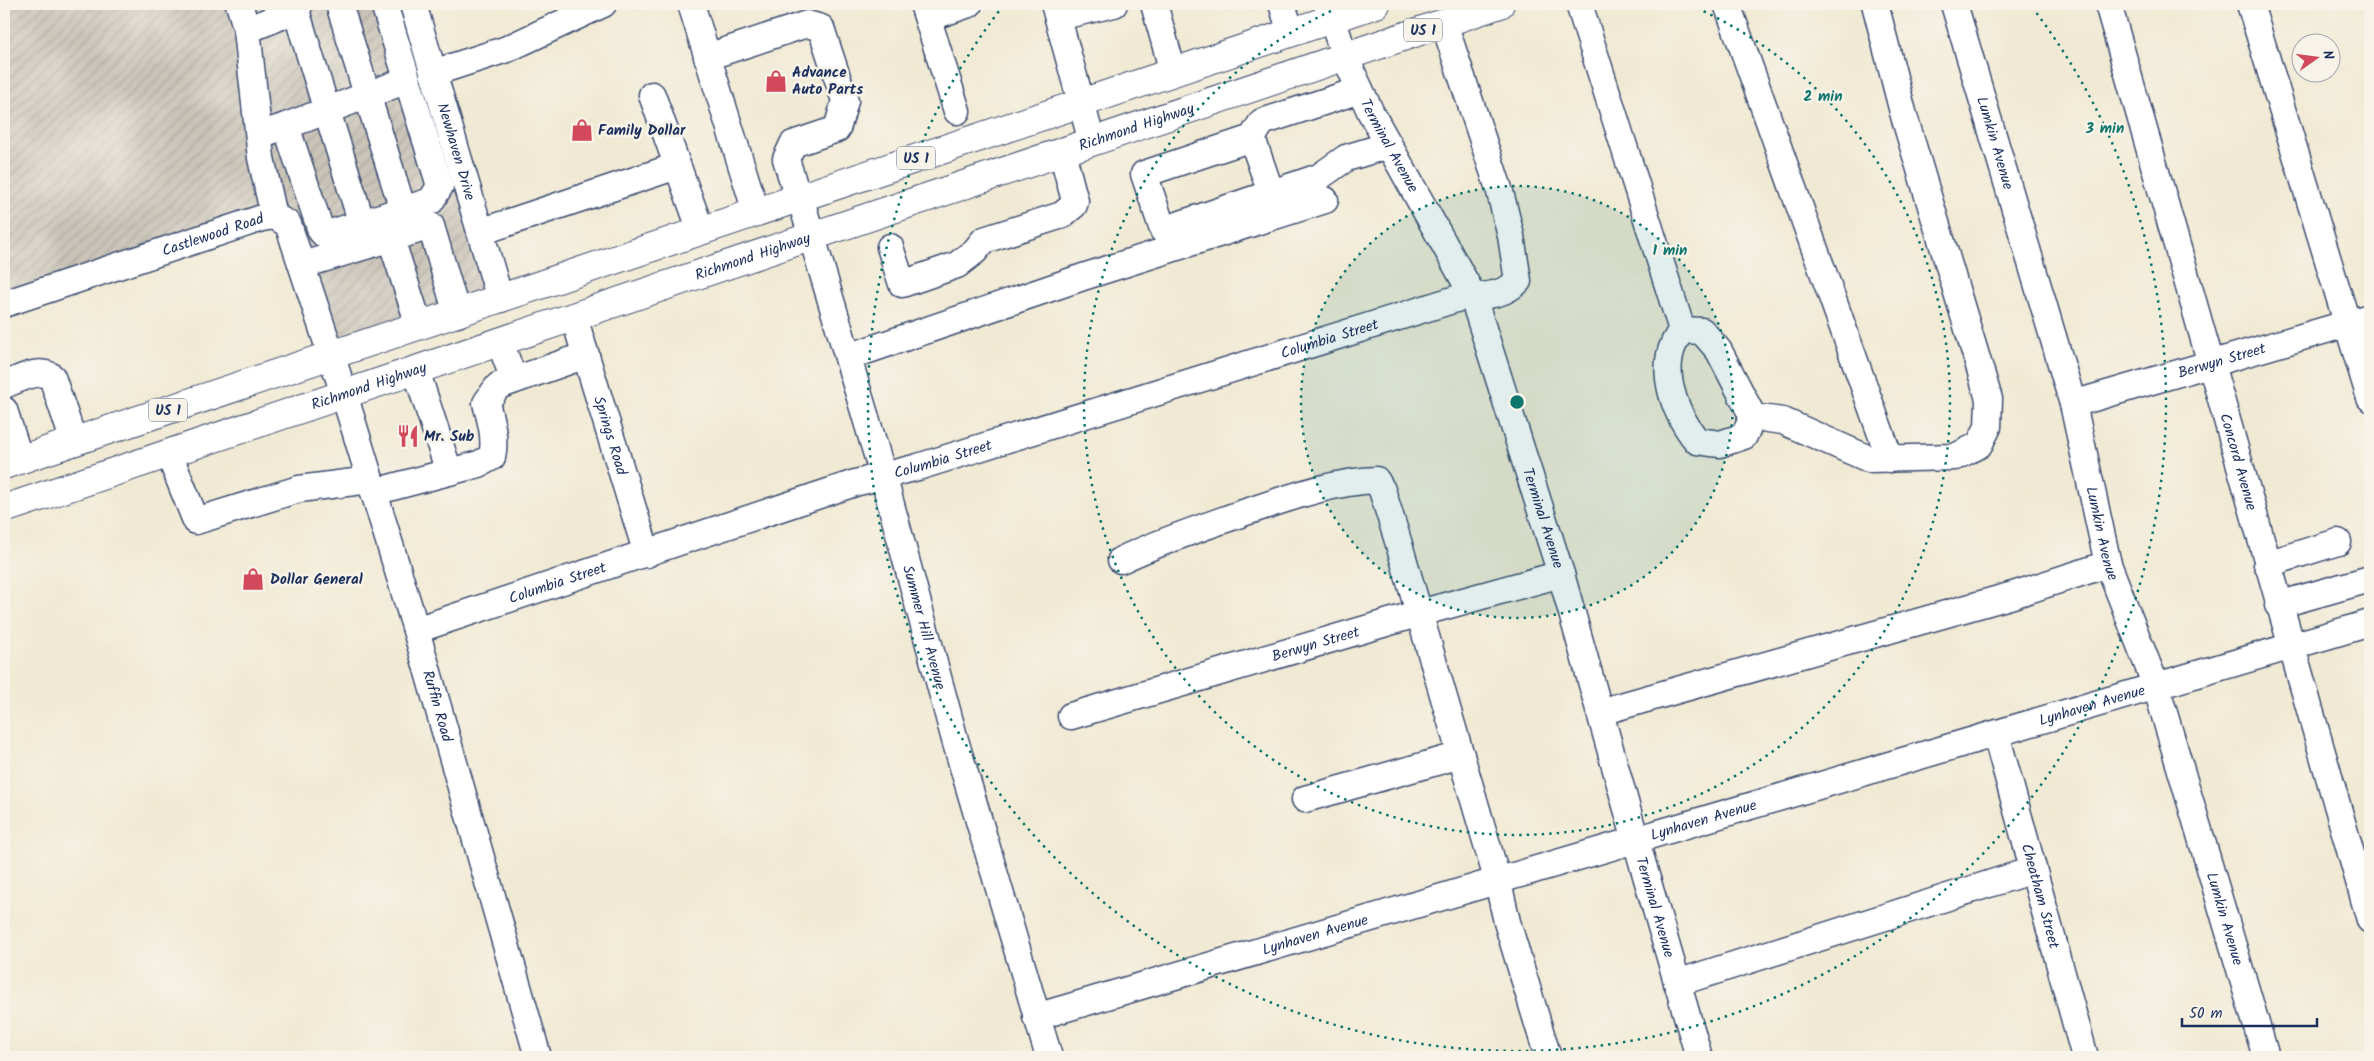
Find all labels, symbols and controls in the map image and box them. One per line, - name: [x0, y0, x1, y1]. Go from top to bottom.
- road number: US 1: [1404, 18, 1442, 42]
- north arrow: [2292, 32, 2342, 82]
- text: N: [2316, 48, 2339, 62]
- place label: Advance Auto Parts: [792, 61, 863, 102]
- shop icon: Advance Auto Parts: [763, 68, 789, 94]
- text: 2 min: [1803, 85, 1843, 109]
- street label: Lumkin Avenue: [1969, 94, 2020, 193]
- street label: Terminal Avenue: [1353, 95, 1424, 198]
- street label: Richmond Highway: [1076, 97, 1198, 158]
- street label: Newhaven Drive: [430, 100, 481, 204]
- shop icon: Family Dollar: [569, 117, 595, 143]
- text: 3 min: [2085, 117, 2124, 141]
- place label: Family Dollar: [598, 119, 686, 143]
- road number: US 1: [897, 146, 935, 170]
- street label: Castlewood Road: [159, 207, 268, 264]
- street label: Richmond Highway: [692, 226, 815, 288]
- text: 1 min: [1653, 239, 1687, 263]
- street label: Columbia Street: [1278, 313, 1382, 366]
- street label: Berwyn Street: [2175, 337, 2269, 386]
- street label: Richmond Highway: [308, 356, 431, 417]
- street label: Springs Road: [586, 393, 633, 479]
- centre of rings: [1508, 393, 1526, 411]
- road number: US 1: [149, 398, 187, 422]
- street label: Concord Avenue: [2212, 411, 2263, 514]
- restaurant icon: Mr. Sub: [395, 423, 421, 449]
- place label: Mr. Sub: [424, 425, 475, 449]
- street label: Columbia Street: [891, 434, 995, 486]
- street label: Terminal Avenue: [1515, 465, 1570, 572]
- street label: Lumkin Avenue: [2078, 484, 2125, 585]
- street label: Columbia Street: [506, 556, 610, 611]
- street label: Summer Hill Avenue: [895, 563, 952, 693]
- shop icon: Dollar General: [240, 566, 266, 592]
- place label: Dollar General: [270, 568, 363, 592]
- street label: Berwyn Street: [1269, 620, 1363, 669]
- street label: Ruffin Road: [415, 668, 459, 745]
- street label: Lynhaven Avenue: [2036, 679, 2148, 733]
- street label: Lynhaven Avenue: [1648, 794, 1760, 848]
- street label: Cheatham Street: [2014, 841, 2066, 952]
- street label: Terminal Avenue: [1628, 854, 1681, 961]
- street label: Lumkin Avenue: [2199, 870, 2249, 969]
- street label: Lynhaven Avenue: [1259, 908, 1372, 963]
- scale bar: [2182, 996, 2316, 1028]
- text: 50 m: [2189, 1002, 2223, 1026]

